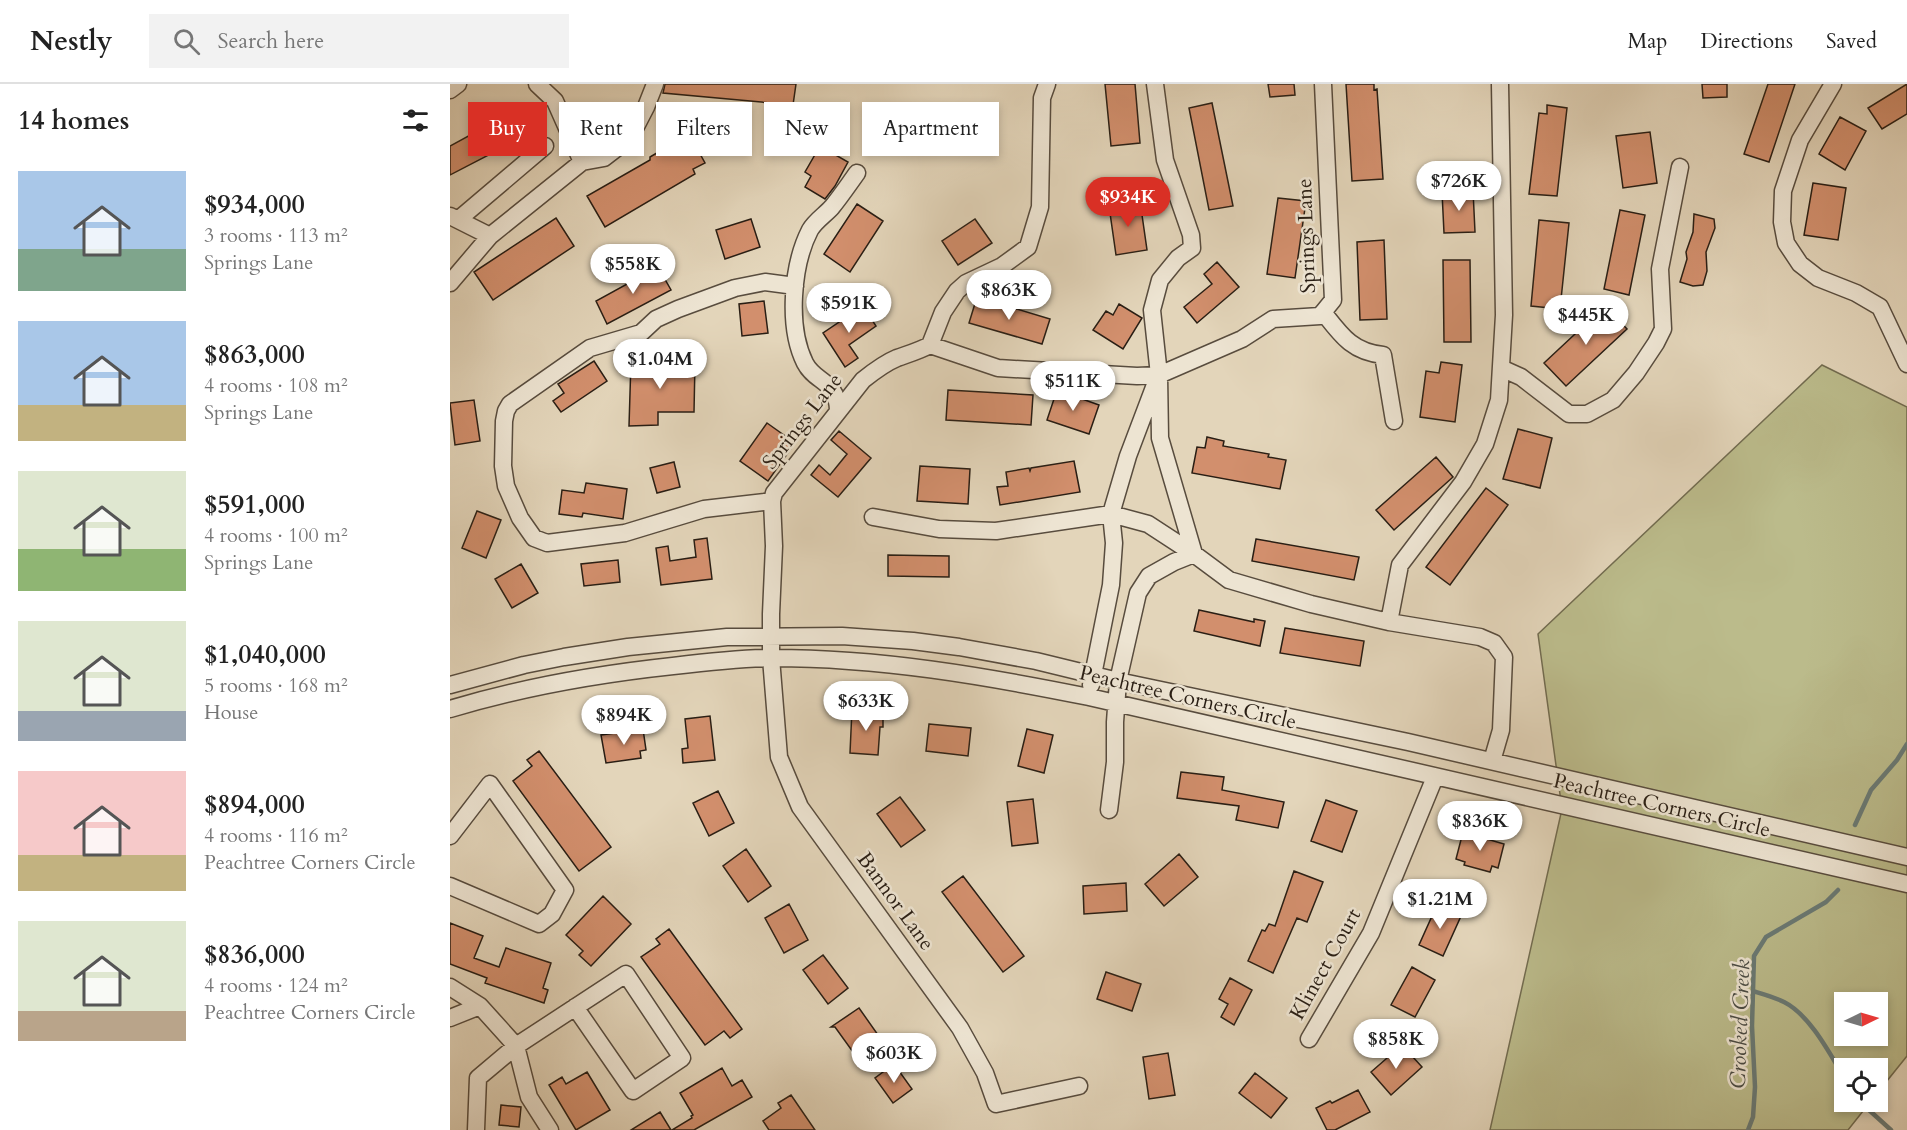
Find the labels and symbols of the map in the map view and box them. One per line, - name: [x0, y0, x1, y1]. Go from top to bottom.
- pin: $726K: [1417, 161, 1501, 212]
- pin: $934K: [1086, 177, 1170, 228]
- street label: Springs Lane: [1290, 178, 1323, 294]
- pin: $558K: [591, 244, 675, 295]
- pin: $863K: [967, 270, 1051, 321]
- pin: $591K: [807, 283, 891, 334]
- pin: $445K: [1544, 295, 1628, 346]
- pin: $1.04M: [611, 339, 709, 390]
- pin: $511K: [1031, 361, 1115, 412]
- street label: Springs Lane: [756, 367, 849, 476]
- street label: Peachtree Corners Circle: [1076, 658, 1299, 737]
- pin: $633K: [824, 681, 908, 732]
- pin: $894K: [582, 695, 666, 746]
- street label: Peachtree Corners Circle: [1550, 766, 1773, 845]
- pin: $836K: [1438, 801, 1522, 852]
- street label: Bannor Lane: [850, 846, 941, 956]
- pin: $1.21M: [1391, 879, 1489, 930]
- street label: Klinect Court: [1283, 903, 1368, 1025]
- water label: Crooked Creek: [1723, 959, 1757, 1089]
- north arrow: [1834, 992, 1888, 1046]
- pin: $858K: [1354, 1019, 1438, 1070]
- pin: $603K: [852, 1033, 936, 1084]

